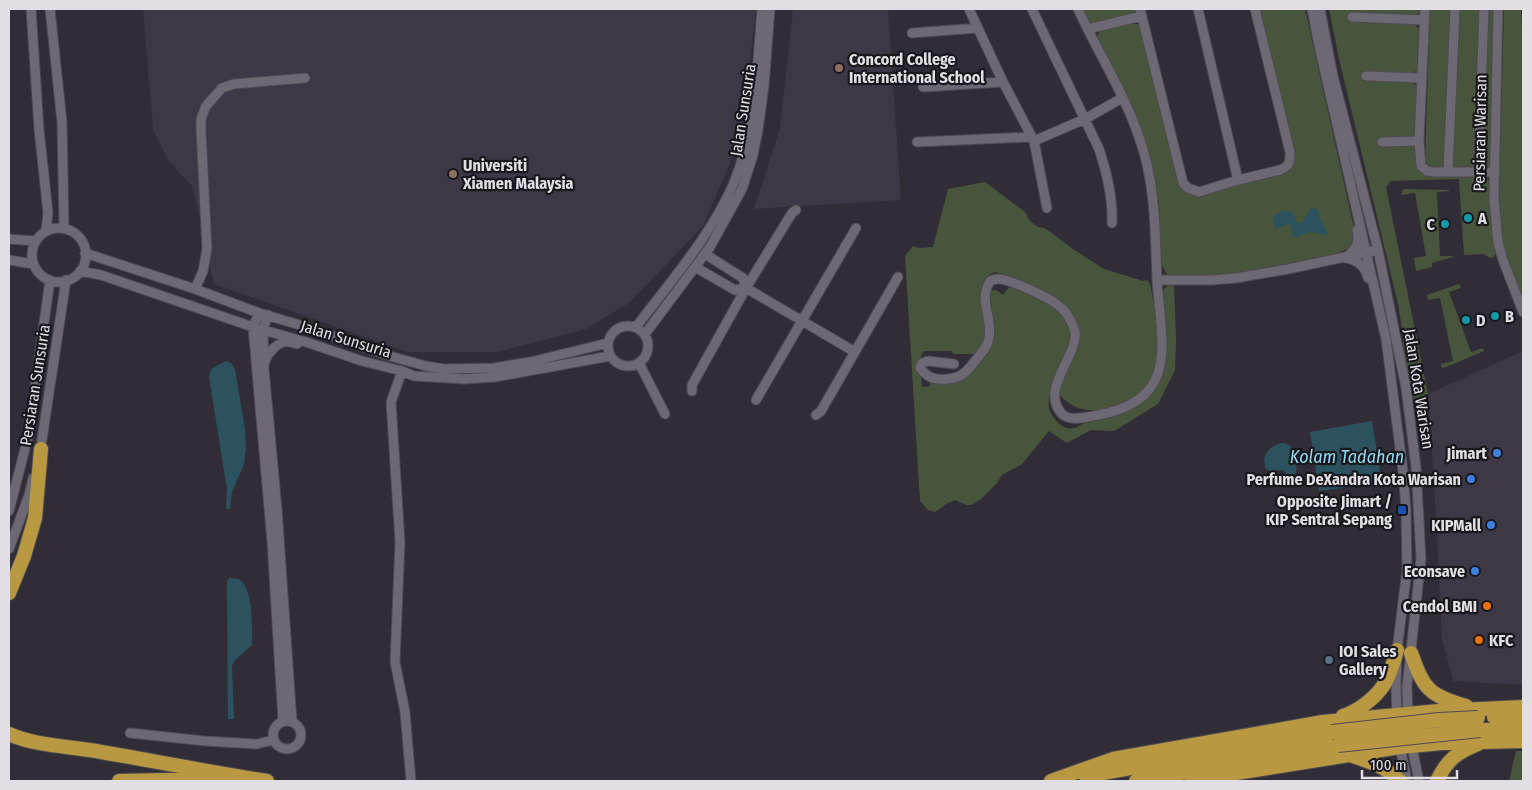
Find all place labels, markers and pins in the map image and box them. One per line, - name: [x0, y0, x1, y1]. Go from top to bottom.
- place label: Concord College International School: [849, 50, 985, 87]
- marker: Concord College International School: [833, 62, 845, 74]
- place label: Universiti Xiamen Malaysia: [462, 156, 574, 193]
- marker: Universiti Xiamen Malaysia: [447, 168, 459, 180]
- place label: A: [1477, 209, 1487, 228]
- marker: A: [1462, 212, 1474, 224]
- place label: C: [1427, 215, 1436, 234]
- marker: C: [1439, 218, 1451, 230]
- place label: B: [1505, 307, 1514, 326]
- marker: B: [1489, 310, 1501, 322]
- place label: D: [1476, 311, 1486, 330]
- marker: D: [1460, 314, 1472, 326]
- place label: Jimart: [1446, 444, 1487, 463]
- marker: Jimart: [1491, 447, 1503, 459]
- place label: Perfume DeXandra Kota Warisan: [1247, 470, 1461, 489]
- marker: Perfume DeXandra Kota Warisan: [1465, 473, 1477, 485]
- place label: Opposite Jimart / KIP Sentral Sepang: [1266, 492, 1392, 529]
- marker: Opposite Jimart / KIP Sentral Sepang: [1396, 504, 1408, 516]
- place label: KIPMall: [1431, 516, 1482, 535]
- marker: KIPMall: [1485, 519, 1497, 531]
- place label: Econsave: [1404, 562, 1465, 581]
- marker: Econsave: [1469, 565, 1481, 577]
- place label: Cendol BMI: [1403, 597, 1477, 616]
- marker: Cendol BMI: [1481, 600, 1493, 612]
- place label: KFC: [1489, 631, 1514, 650]
- marker: KFC: [1473, 634, 1485, 646]
- place label: IOI Sales Gallery: [1339, 642, 1397, 679]
- marker: IOI Sales Gallery: [1323, 654, 1335, 666]

